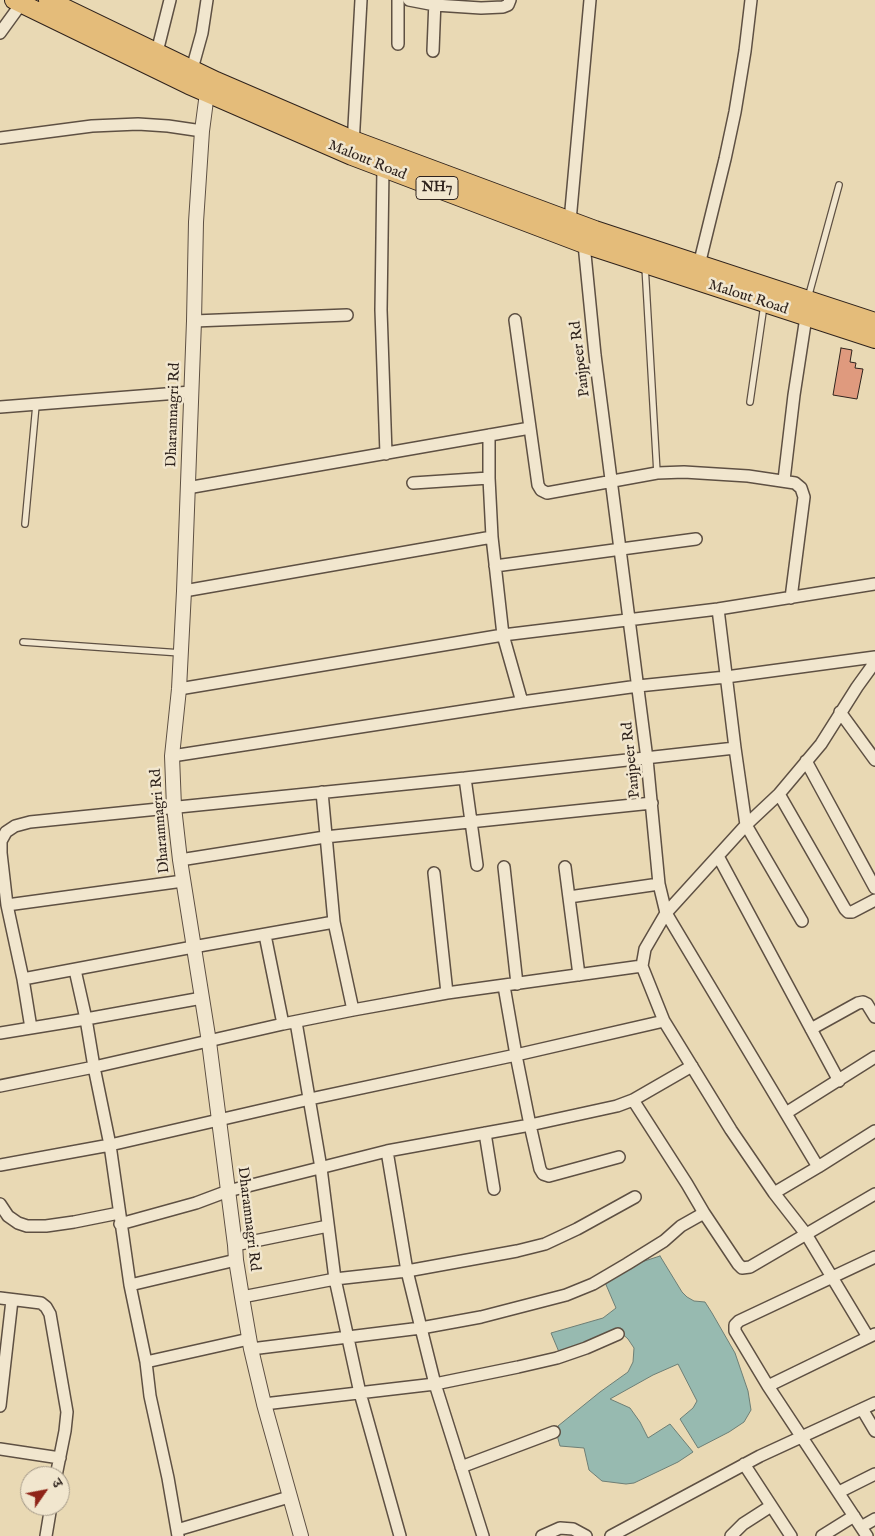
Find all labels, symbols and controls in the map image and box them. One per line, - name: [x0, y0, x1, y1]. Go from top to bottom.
- street label: Malout Road: [325, 137, 409, 185]
- road number: NH7: [416, 177, 458, 200]
- street label: Malout Road: [706, 277, 790, 319]
- street label: Panjpeer Rd: [567, 320, 595, 398]
- street label: Dharamnagri Rd: [163, 362, 185, 468]
- street label: Panjpeer Rd: [619, 721, 645, 799]
- street label: Dharamnagri Rd: [147, 768, 175, 874]
- street label: Dharamnagri Rd: [233, 1166, 263, 1272]
- north arrow: [20, 1466, 70, 1516]
- text: उ: [47, 1475, 66, 1491]

